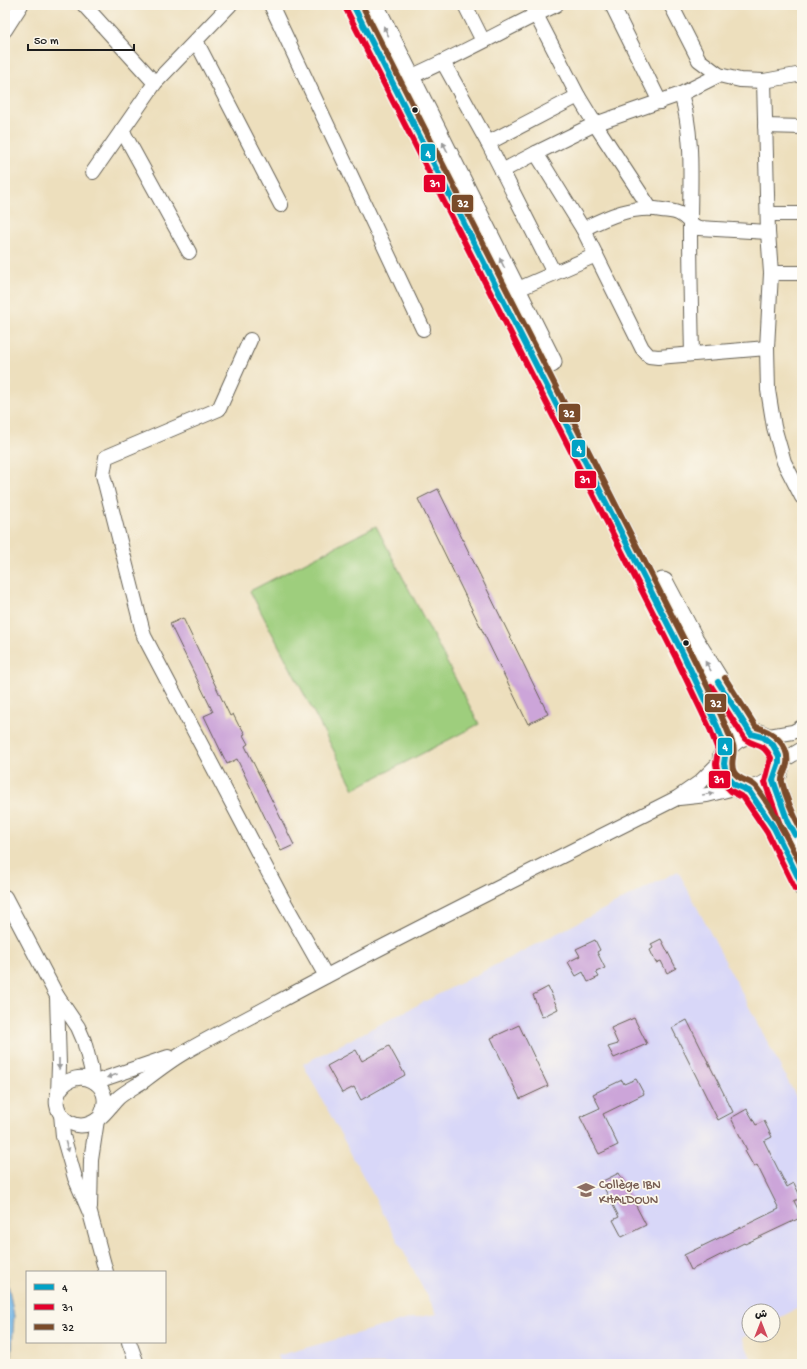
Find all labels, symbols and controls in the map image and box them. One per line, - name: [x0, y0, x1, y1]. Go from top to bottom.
- one-way arrow: [383, 25, 389, 36]
- scale bar: [28, 26, 134, 52]
- text: 50 m: [34, 35, 59, 49]
- unlabelled marker: [410, 105, 420, 115]
- one-way arrow: [441, 141, 448, 153]
- line badge: 4: [420, 143, 436, 162]
- text: 4: [424, 149, 431, 161]
- line badge: 31: [423, 174, 446, 193]
- text: 31: [429, 179, 440, 191]
- line badge: 32: [451, 194, 474, 213]
- text: 32: [456, 199, 469, 211]
- one-way arrow: [499, 258, 505, 269]
- line badge: 32: [558, 403, 581, 423]
- text: 32: [562, 409, 575, 421]
- line badge: 4: [571, 439, 586, 458]
- text: 4: [575, 444, 582, 456]
- line badge: 31: [574, 470, 597, 489]
- text: 31: [579, 475, 590, 487]
- unlabelled marker: [681, 638, 691, 648]
- one-way arrow: [705, 660, 712, 671]
- line badge: 32: [704, 693, 727, 713]
- text: 32: [709, 699, 722, 711]
- line badge: 4: [717, 737, 733, 756]
- text: 4: [721, 742, 728, 754]
- line badge: 31: [708, 770, 731, 789]
- text: 31: [713, 775, 724, 787]
- one-way arrow: [702, 791, 714, 797]
- one-way arrow: [56, 1058, 62, 1071]
- one-way arrow: [106, 1073, 118, 1079]
- one-way arrow: [64, 1140, 70, 1153]
- place label: Collège IBN KHALDOUN: [599, 1178, 661, 1208]
- school or university icon: Collège IBN KHALDOUN: [576, 1180, 596, 1200]
- legend: [26, 1271, 166, 1343]
- text: 4: [62, 1282, 68, 1296]
- text: 31: [61, 1302, 73, 1316]
- north arrow: [741, 1303, 781, 1343]
- text: ش: [755, 1309, 767, 1321]
- text: 32: [61, 1322, 74, 1336]

